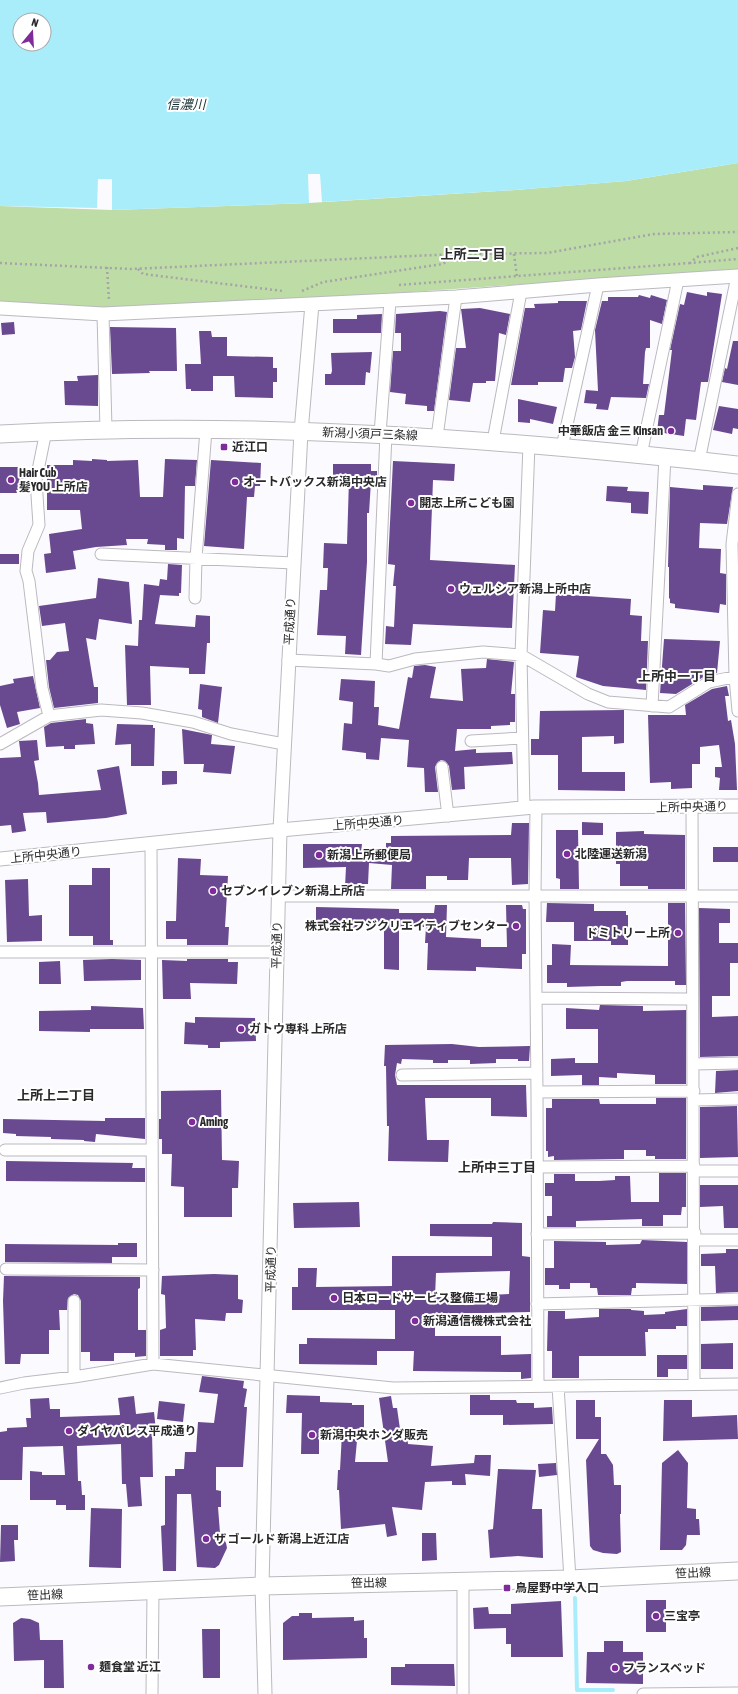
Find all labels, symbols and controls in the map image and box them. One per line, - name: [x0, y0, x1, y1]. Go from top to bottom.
- north arrow: [12, 12, 52, 52]
- text: N: [30, 16, 40, 29]
- water label: 信濃川: [166, 97, 207, 112]
- district label: 上所二丁目: [440, 247, 506, 262]
- place label: 中華飯店 金三 Kinsan: [558, 424, 663, 438]
- street label: 新潟小須戸三条線: [322, 425, 418, 443]
- marker: 中華飯店 金三 Kinsan: [666, 426, 676, 436]
- place label: 近江口: [232, 440, 268, 454]
- marker: 近江口: [219, 442, 229, 452]
- place label: Hair Cub 髪YOU 上所店: [19, 466, 88, 494]
- marker: Hair Cub 髪YOU 上所店: [6, 475, 16, 485]
- place label: オートバックス新潟中央店: [243, 475, 387, 489]
- marker: オートバックス新潟中央店: [230, 477, 240, 487]
- place label: 開志上所こども園: [419, 496, 515, 510]
- marker: 開志上所こども園: [406, 498, 416, 508]
- place label: ウェルシア新潟上所中店: [459, 582, 591, 596]
- marker: ウェルシア新潟上所中店: [446, 584, 456, 594]
- street label: 平成通り: [282, 597, 298, 645]
- district label: 上所中一丁目: [638, 669, 716, 684]
- street label: 上所中央通り: [656, 799, 728, 815]
- street label: 上所中央通り: [332, 813, 404, 833]
- street label: 上所中央通り: [9, 844, 83, 866]
- place label: 北陸運送新潟: [575, 847, 647, 861]
- place label: 新潟上所郵便局: [327, 848, 411, 862]
- marker: 北陸運送新潟: [562, 849, 572, 859]
- marker: 新潟上所郵便局: [314, 850, 324, 860]
- place label: セブンイレブン新潟上所店: [221, 884, 365, 898]
- marker: セブンイレブン新潟上所店: [208, 886, 218, 896]
- place label: 株式会社フジクリエイティブセンター: [305, 919, 508, 933]
- street label: 平成通り: [270, 921, 284, 969]
- marker: 株式会社フジクリエイティブセンター: [511, 921, 521, 931]
- place label: ドミトリー上所: [586, 926, 670, 940]
- marker: ドミトリー上所: [673, 928, 683, 938]
- place label: ガトウ専科 上所店: [249, 1022, 347, 1036]
- marker: ガトウ専科 上所店: [236, 1024, 246, 1034]
- district label: 上所上二丁目: [17, 1088, 95, 1103]
- place label: Aming: [199, 1115, 229, 1129]
- marker: Aming: [187, 1117, 197, 1127]
- district label: 上所中三丁目: [458, 1160, 536, 1175]
- street label: 平成通り: [264, 1245, 278, 1293]
- place label: 日本ロードサービス整備工場: [342, 1291, 498, 1305]
- marker: 日本ロードサービス整備工場: [329, 1293, 339, 1303]
- place label: 新潟通信機株式会社: [423, 1314, 531, 1328]
- marker: 新潟通信機株式会社: [410, 1316, 420, 1326]
- place label: ダイヤパレス平成通り: [77, 1424, 196, 1438]
- marker: ダイヤパレス平成通り: [64, 1426, 74, 1436]
- place label: 新潟中央ホンダ販売: [320, 1428, 428, 1442]
- marker: 新潟中央ホンダ販売: [307, 1430, 317, 1440]
- place label: ザ ゴールド 新潟上近江店: [214, 1532, 349, 1546]
- marker: ザ ゴールド 新潟上近江店: [201, 1534, 211, 1544]
- street label: 笹出線: [675, 1565, 711, 1581]
- street label: 笹出線: [351, 1576, 387, 1590]
- place label: 鳥屋野中学入口: [515, 1581, 599, 1595]
- marker: 鳥屋野中学入口: [502, 1583, 512, 1593]
- street label: 笹出線: [27, 1587, 63, 1603]
- place label: 三宝亭: [664, 1609, 700, 1623]
- marker: 三宝亭: [651, 1611, 661, 1621]
- place label: 麺食堂 近江: [99, 1660, 161, 1674]
- place label: フランスベッド: [623, 1661, 706, 1675]
- marker: 麺食堂 近江: [86, 1662, 96, 1672]
- marker: フランスベッド: [610, 1663, 620, 1673]

